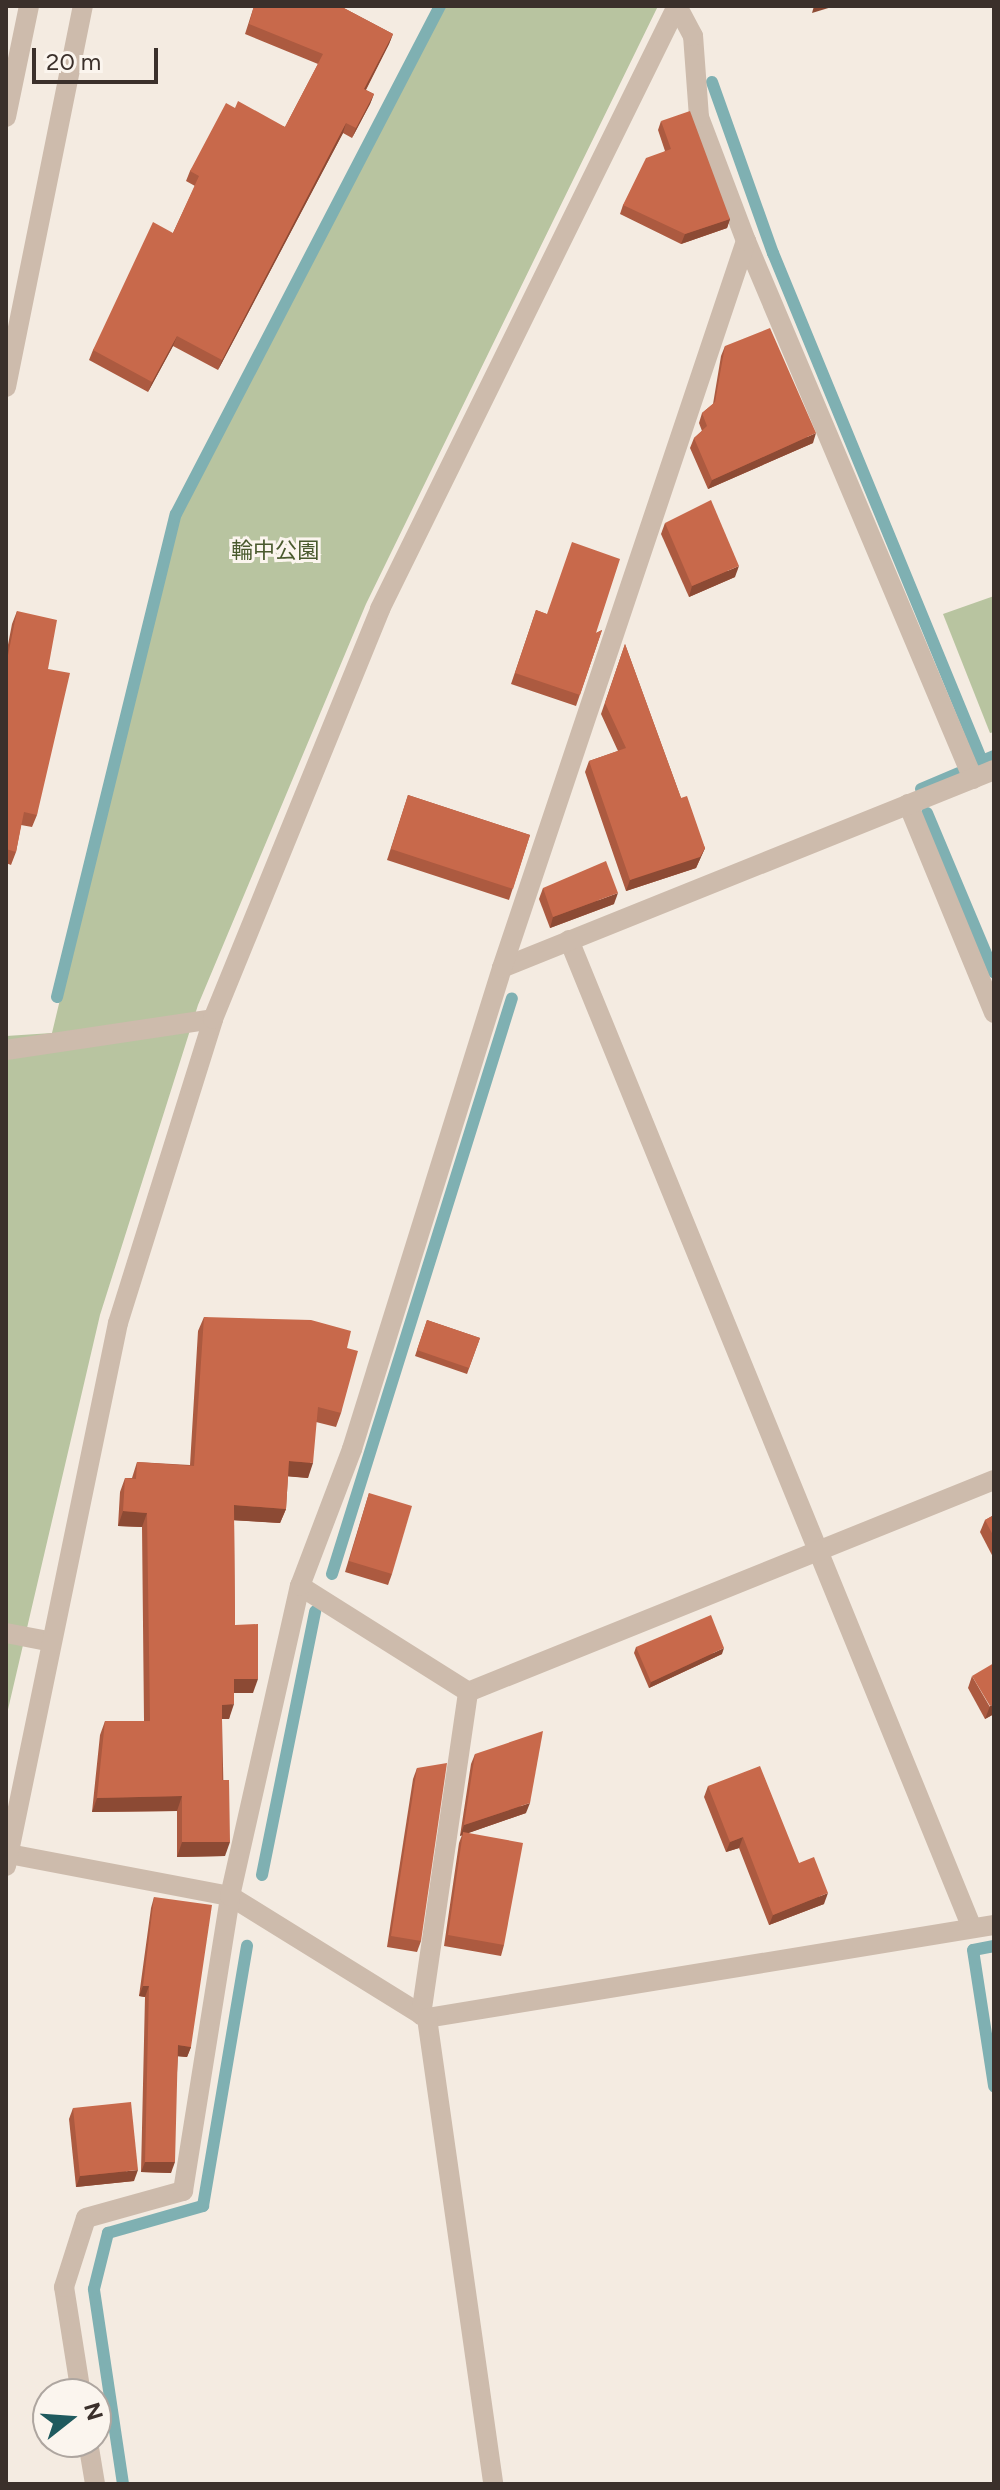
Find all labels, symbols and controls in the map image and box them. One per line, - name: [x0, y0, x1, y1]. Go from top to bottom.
- scale bar: [36, 32, 162, 82]
- text: 20 m: [46, 47, 101, 76]
- park label: 輪中公園: [231, 538, 319, 564]
- north arrow: [32, 2378, 112, 2458]
- text: N: [78, 2399, 109, 2423]

